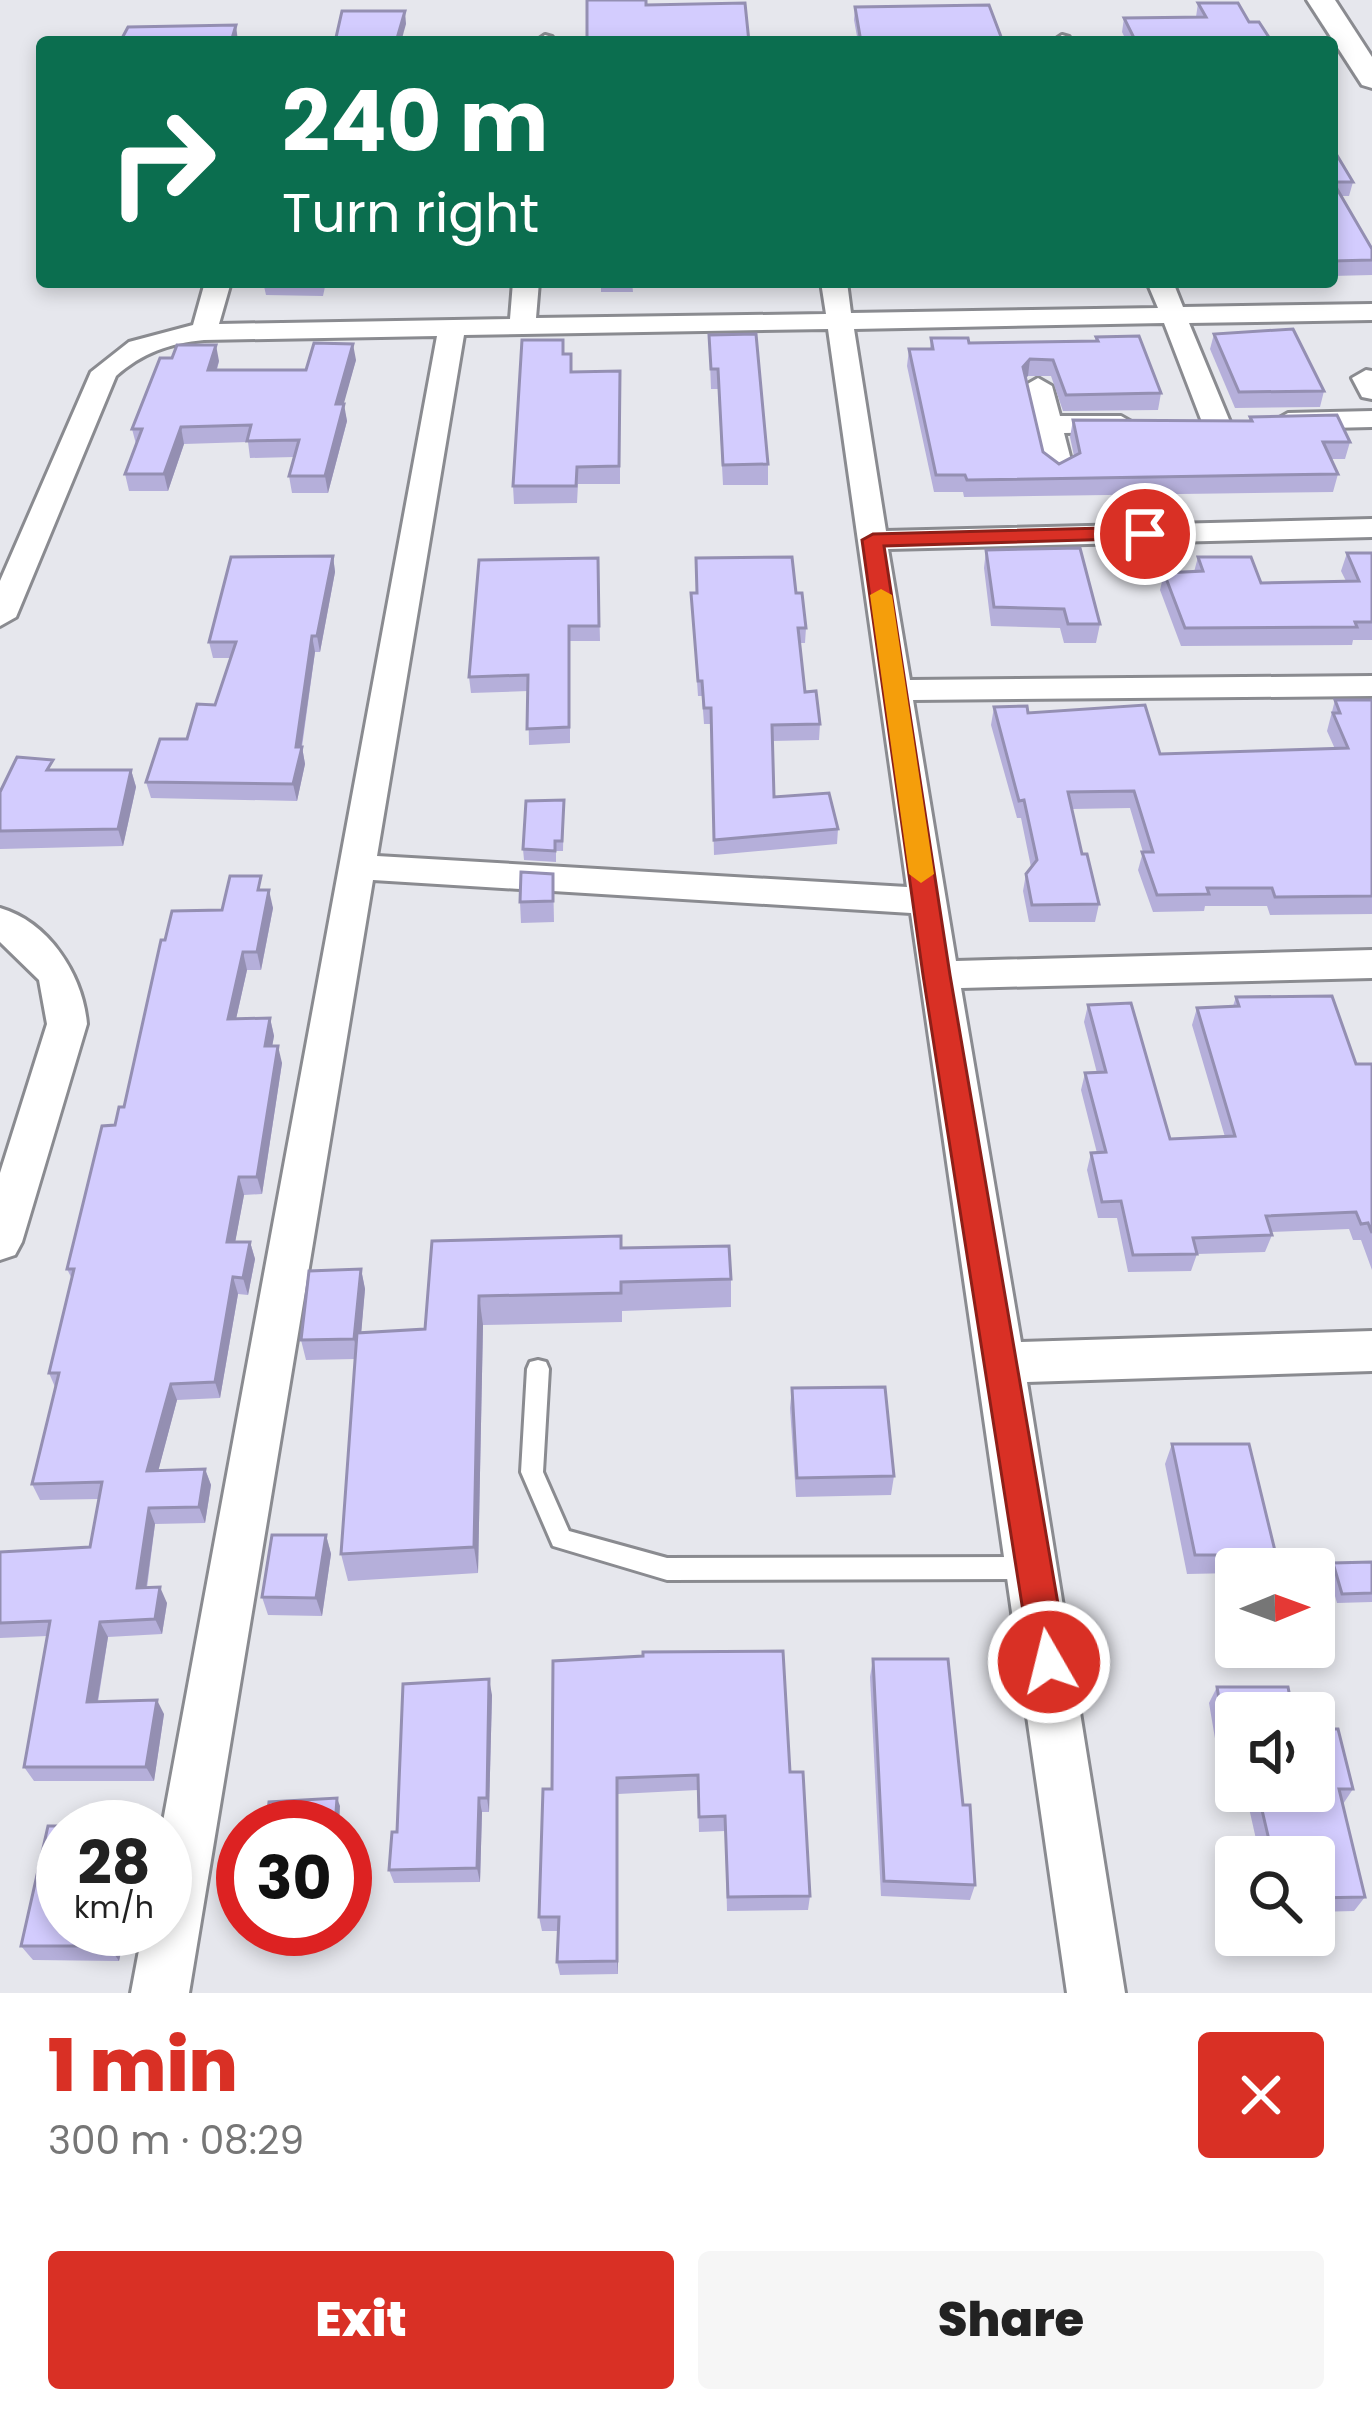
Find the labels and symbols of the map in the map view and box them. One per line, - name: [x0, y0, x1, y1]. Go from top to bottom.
- pin: [1094, 483, 1196, 585]
- north arrow: [1215, 1548, 1335, 1668]
- position arrow: [986, 1599, 1112, 1725]
- speed limit sign: 30: [216, 1800, 372, 1956]

